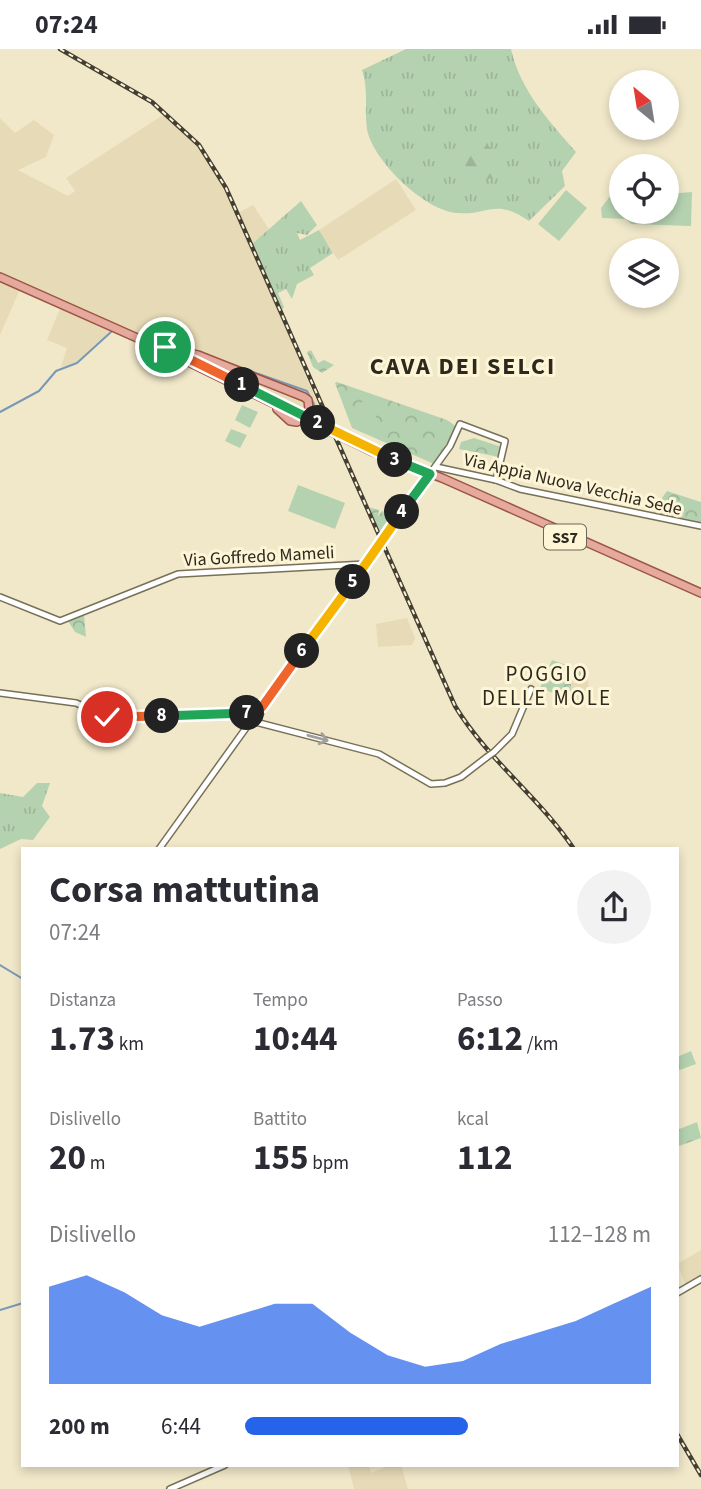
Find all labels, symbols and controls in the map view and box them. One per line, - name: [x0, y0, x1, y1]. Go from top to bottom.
- text: 07:24: [35, 6, 98, 43]
- north arrow: [609, 70, 679, 140]
- map controls: [609, 70, 679, 308]
- button: locate: [609, 154, 679, 224]
- button: layers: [609, 238, 679, 308]
- pin: [135, 317, 195, 377]
- icon: arrive: [146, 328, 184, 366]
- district label: CAVA DEI SELCI: [370, 349, 556, 384]
- pin: 1: [224, 367, 260, 403]
- text: 1: [236, 371, 247, 398]
- pin: 2: [300, 405, 336, 441]
- text: 2: [312, 409, 323, 436]
- pin: 3: [378, 443, 412, 477]
- text: 3: [389, 446, 400, 473]
- street label: Via Appia Nuova Vecchia Sede: [461, 447, 685, 522]
- pin: 4: [384, 495, 420, 529]
- text: 4: [396, 498, 407, 525]
- road number: SS7: [544, 524, 586, 549]
- street label: Via Goffredo Mameli: [183, 540, 335, 573]
- pin: 5: [336, 565, 370, 599]
- text: 5: [347, 568, 358, 595]
- pin: 6: [284, 633, 320, 669]
- text: 6: [296, 637, 307, 664]
- district label: POGGIO DELLE MOLE: [482, 659, 612, 713]
- pin: [77, 687, 137, 747]
- pin: 7: [230, 695, 264, 731]
- icon: check: [88, 698, 126, 736]
- pin: 8: [144, 699, 180, 733]
- text: 7: [241, 699, 252, 726]
- text: 8: [156, 702, 167, 729]
- one-way arrow: [307, 732, 329, 745]
- text: Corsa mattutina: [49, 863, 320, 917]
- button: share: [577, 870, 651, 944]
- text: 07:24: [49, 916, 100, 949]
- text: Distanza: [49, 987, 116, 1014]
- text: Tempo: [253, 987, 308, 1014]
- text: Passo: [457, 987, 503, 1014]
- text: 1.73: [49, 1014, 115, 1064]
- text: 10:44: [253, 1014, 337, 1064]
- text: 6:12: [457, 1014, 523, 1064]
- text: km: [115, 1031, 144, 1058]
- text: /km: [523, 1031, 559, 1058]
- text: Dislivello: [49, 1106, 121, 1133]
- text: Battito: [253, 1106, 307, 1133]
- text: kcal: [457, 1106, 489, 1133]
- text: 20: [49, 1133, 86, 1183]
- text: 155: [253, 1133, 308, 1183]
- text: 112: [457, 1133, 512, 1183]
- text: m: [86, 1150, 106, 1177]
- text: bpm: [308, 1150, 349, 1177]
- text: Dislivello: [49, 1218, 136, 1251]
- text: 112–128 m: [548, 1218, 651, 1251]
- text: 200 m: [49, 1410, 110, 1443]
- text: 6:44: [161, 1410, 201, 1443]

